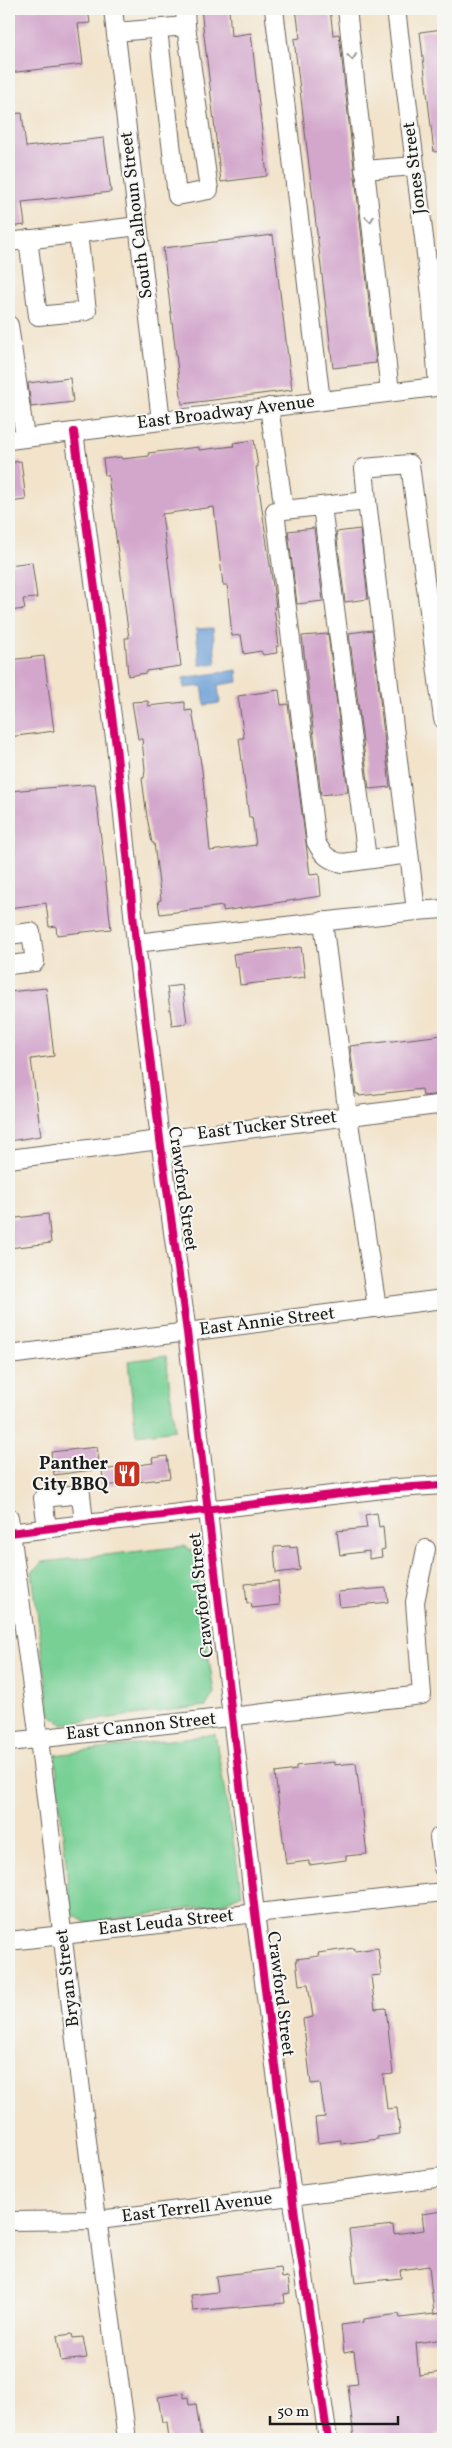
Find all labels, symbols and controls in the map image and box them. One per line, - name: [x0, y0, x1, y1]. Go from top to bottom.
- one-way arrow: [346, 54, 357, 62]
- street label: Jones Street: [397, 120, 433, 216]
- street label: South Calhoun Street: [114, 130, 160, 300]
- one-way arrow: [364, 215, 375, 223]
- street label: East Broadway Avenue: [136, 390, 316, 436]
- street label: East Tucker Street: [196, 1105, 338, 1147]
- street label: Crawford Street: [161, 1125, 203, 1253]
- street label: East Annie Street: [198, 1301, 336, 1343]
- place label: Panther City BBQ: [32, 1452, 109, 1498]
- restaurant icon: Panther City BBQ: [112, 1459, 142, 1489]
- street label: Crawford Street: [183, 1531, 221, 1659]
- street label: East Cannon Street: [65, 1707, 217, 1747]
- street label: East Leuda Street: [97, 1903, 235, 1943]
- street label: Bryan Street: [50, 1927, 86, 2029]
- street label: Crawford Street: [260, 1930, 300, 2058]
- street label: East Terrell Avenue: [120, 2186, 274, 2230]
- scale bar: [270, 2393, 397, 2425]
- text: 50 m: [277, 2402, 309, 2423]

